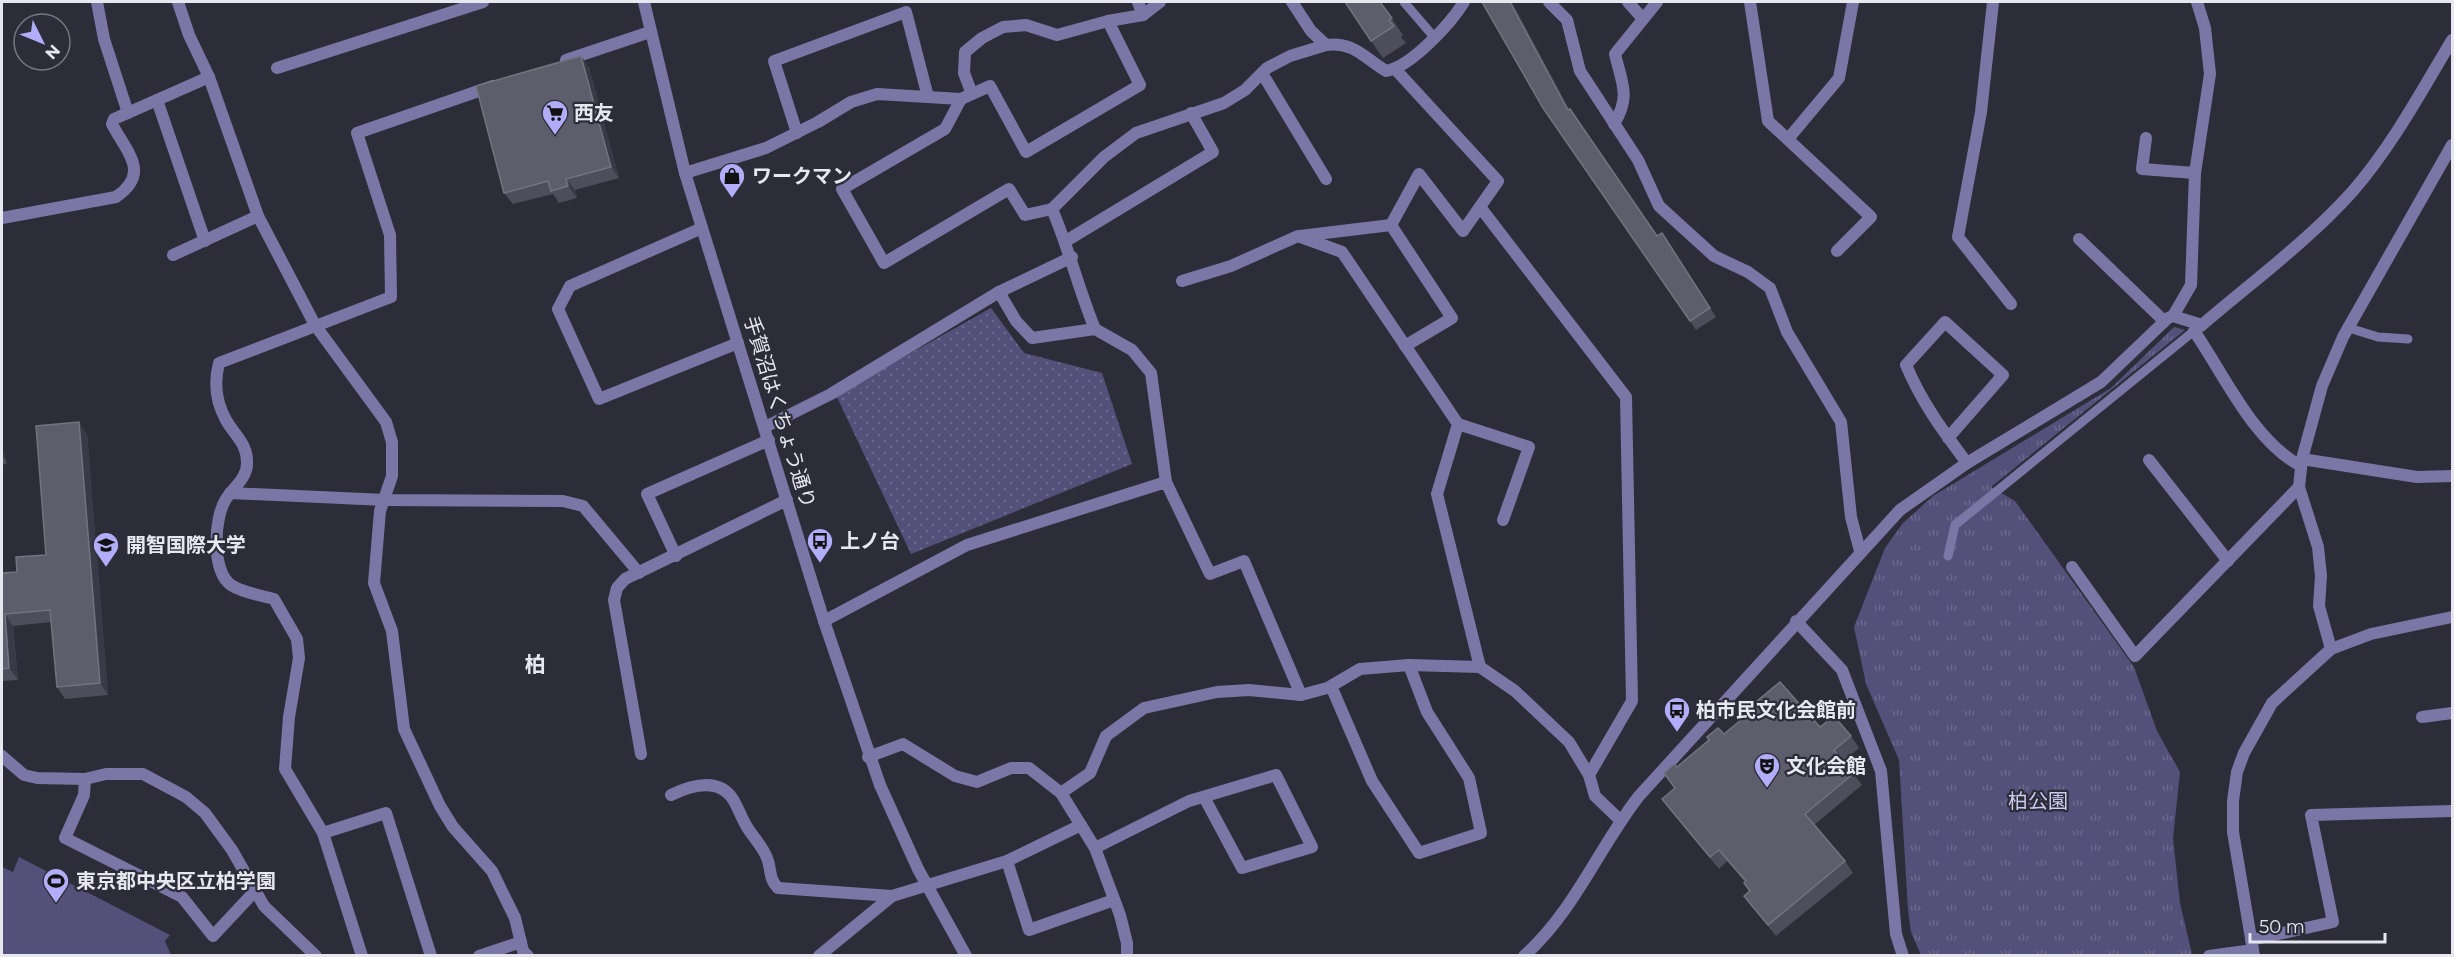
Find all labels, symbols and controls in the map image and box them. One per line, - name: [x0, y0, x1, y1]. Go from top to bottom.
- north arrow: [12, 12, 72, 72]
- text: N: [41, 41, 64, 63]
- supermarket icon: 西友: [540, 98, 570, 136]
- place label: 西友: [574, 101, 614, 125]
- shop icon: ワークマン: [717, 161, 747, 199]
- place label: ワークマン: [752, 164, 852, 188]
- street label: 手賀沼はくちょう通り: [739, 313, 821, 511]
- bus stop icon: 上ノ台: [805, 526, 835, 564]
- place label: 上ノ台: [840, 529, 900, 553]
- school or university icon: 開智国際大学: [91, 530, 121, 568]
- place label: 開智国際大学: [126, 533, 246, 557]
- district label: 柏: [525, 652, 546, 677]
- bus stop icon: 柏市民文化会館前: [1662, 695, 1692, 733]
- place label: 柏市民文化会館前: [1696, 698, 1856, 722]
- theatre icon: 文化会館: [1752, 751, 1782, 789]
- place label: 文化会館: [1786, 754, 1866, 778]
- park label: 柏公園: [2008, 789, 2068, 813]
- sports icon: 東京都中央区立柏学園: [41, 866, 71, 904]
- place label: 東京都中央区立柏学園: [76, 869, 276, 893]
- scale bar: [2250, 906, 2385, 944]
- text: 50 m: [2259, 916, 2305, 938]

